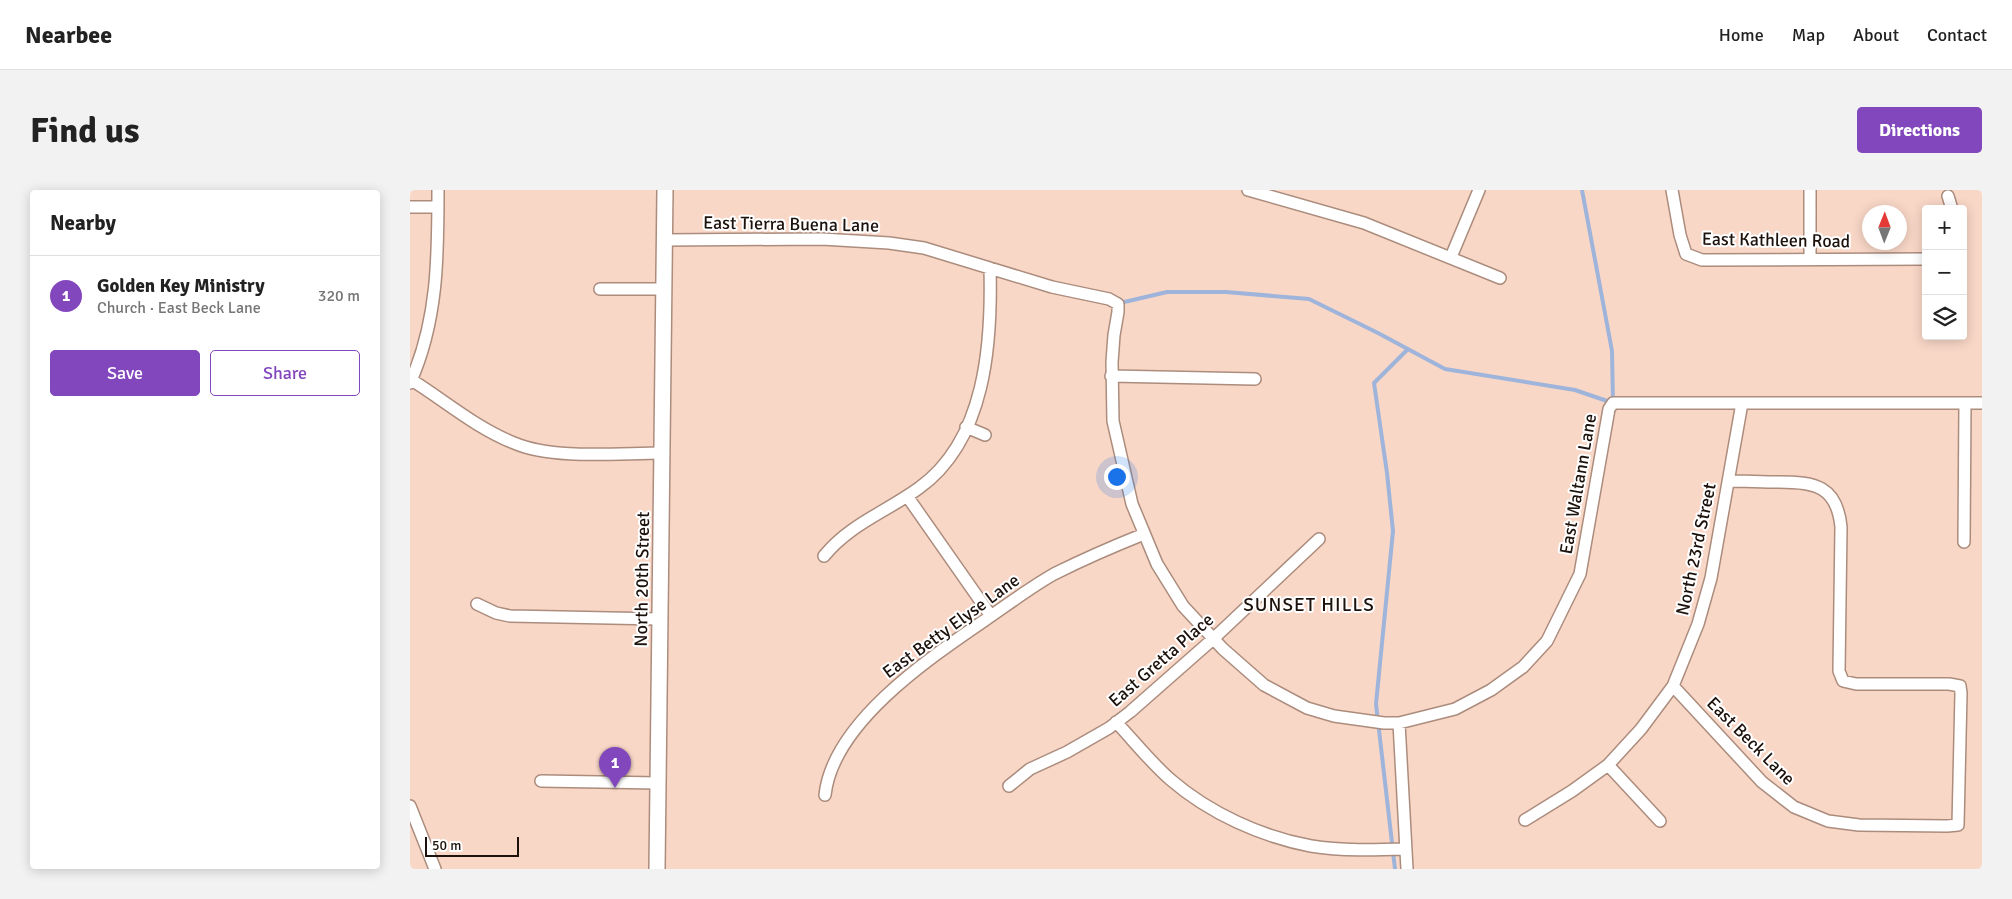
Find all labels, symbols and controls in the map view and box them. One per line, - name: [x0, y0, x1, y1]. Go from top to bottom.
- text: Nearbee: [25, 20, 112, 50]
- text: Home: [1719, 24, 1764, 46]
- text: Map: [1792, 24, 1825, 46]
- text: About: [1853, 24, 1899, 46]
- text: Contact: [1927, 24, 1987, 46]
- button: Directions: [1857, 107, 1982, 153]
- text: Find us: [30, 109, 140, 152]
- north arrow: [1862, 205, 1907, 250]
- map controls: [1922, 205, 1967, 340]
- button: +: [1922, 205, 1967, 250]
- text: Nearby: [50, 210, 116, 236]
- street label: East Tierra Buena Lane: [703, 211, 879, 237]
- street label: East Kathleen Road: [1702, 228, 1850, 252]
- button: −: [1922, 250, 1967, 295]
- text: Golden Key Ministry: [97, 274, 265, 298]
- text: 1: [62, 286, 70, 306]
- text: 320 m: [318, 286, 360, 306]
- button: layers: [1922, 295, 1967, 340]
- text: Church · East Beck Lane: [97, 298, 261, 318]
- button: Save: [50, 350, 200, 396]
- button: Share: [210, 350, 360, 396]
- street label: East Waltann Lane: [1555, 412, 1601, 556]
- your location: [1104, 464, 1130, 490]
- street label: North 23rd Street: [1671, 481, 1721, 617]
- street label: North 20th Street: [630, 511, 654, 647]
- street label: East Betty Elyse Lane: [878, 569, 1024, 683]
- district label: SUNSET HILLS: [1243, 593, 1375, 617]
- street label: East Gretta Place: [1104, 608, 1218, 712]
- street label: East Beck Lane: [1702, 692, 1800, 790]
- pin: 1: [599, 747, 631, 788]
- scale bar: [425, 834, 519, 857]
- text: 50 m: [432, 837, 461, 854]

